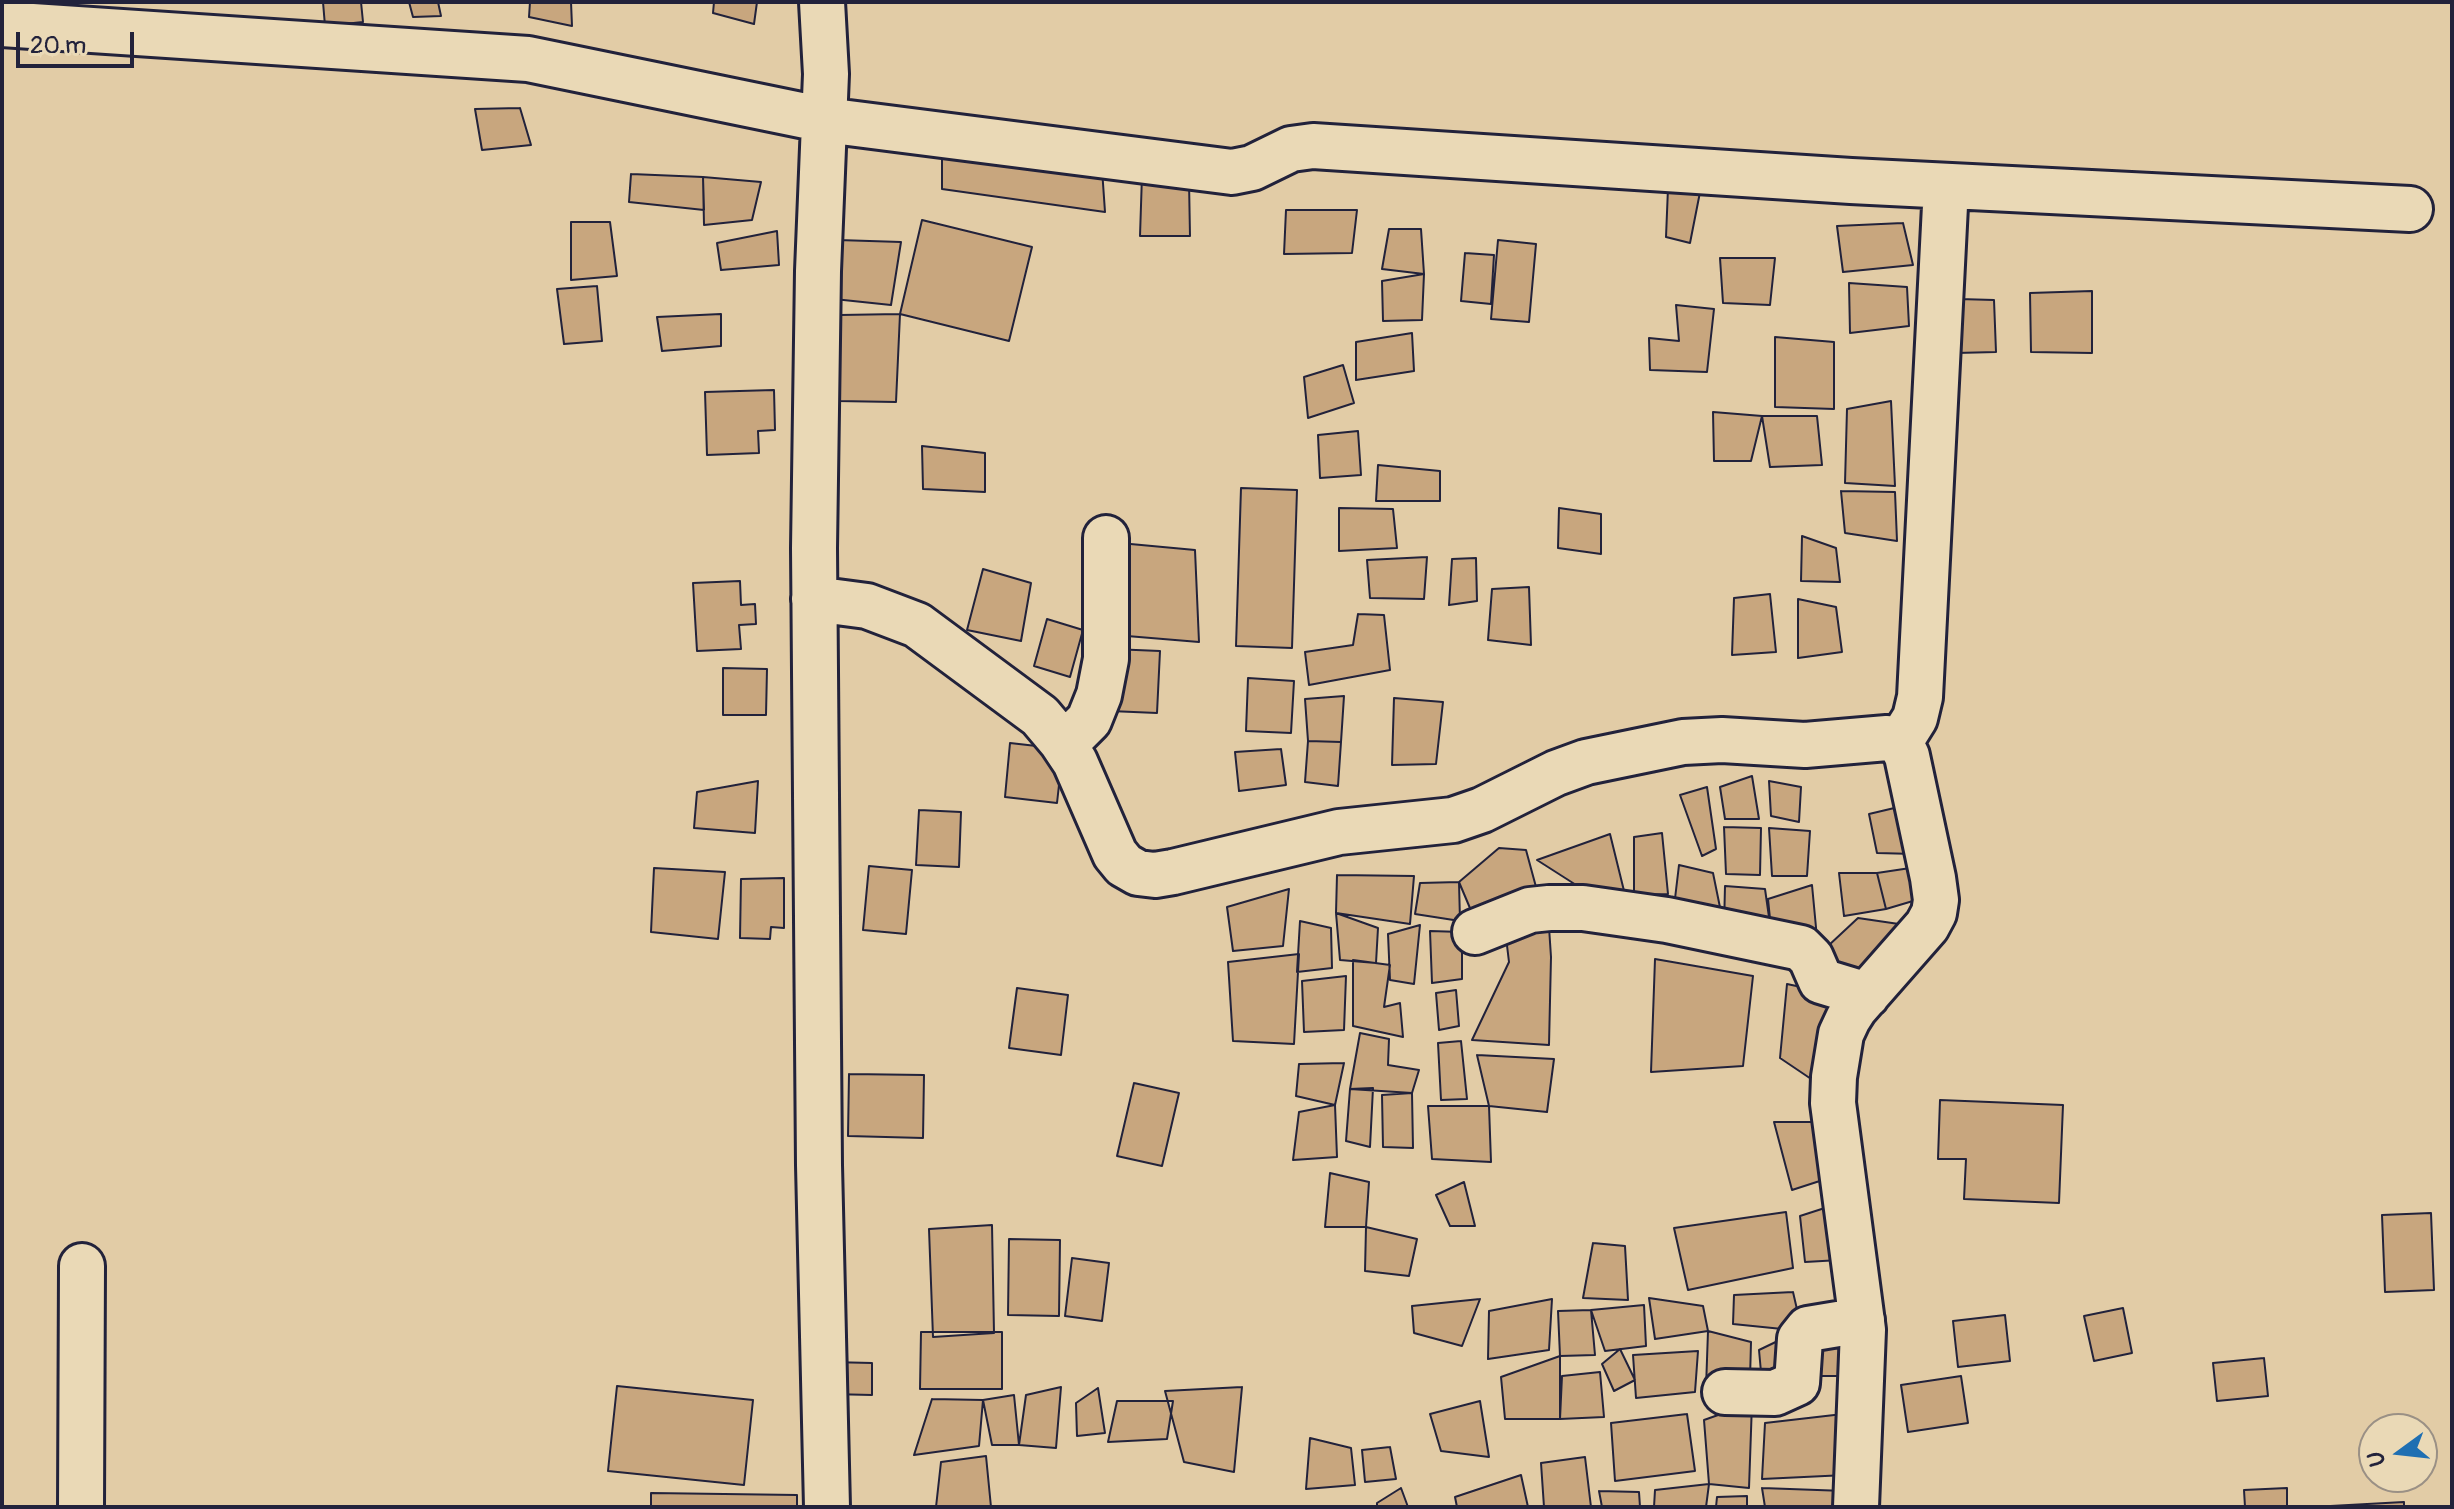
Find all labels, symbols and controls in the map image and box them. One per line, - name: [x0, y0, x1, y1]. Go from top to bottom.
- scale bar: [20, 16, 138, 66]
- text: 20 m: [30, 31, 86, 60]
- north arrow: [2358, 1413, 2438, 1493]
- text: U: [2361, 1448, 2392, 1469]

